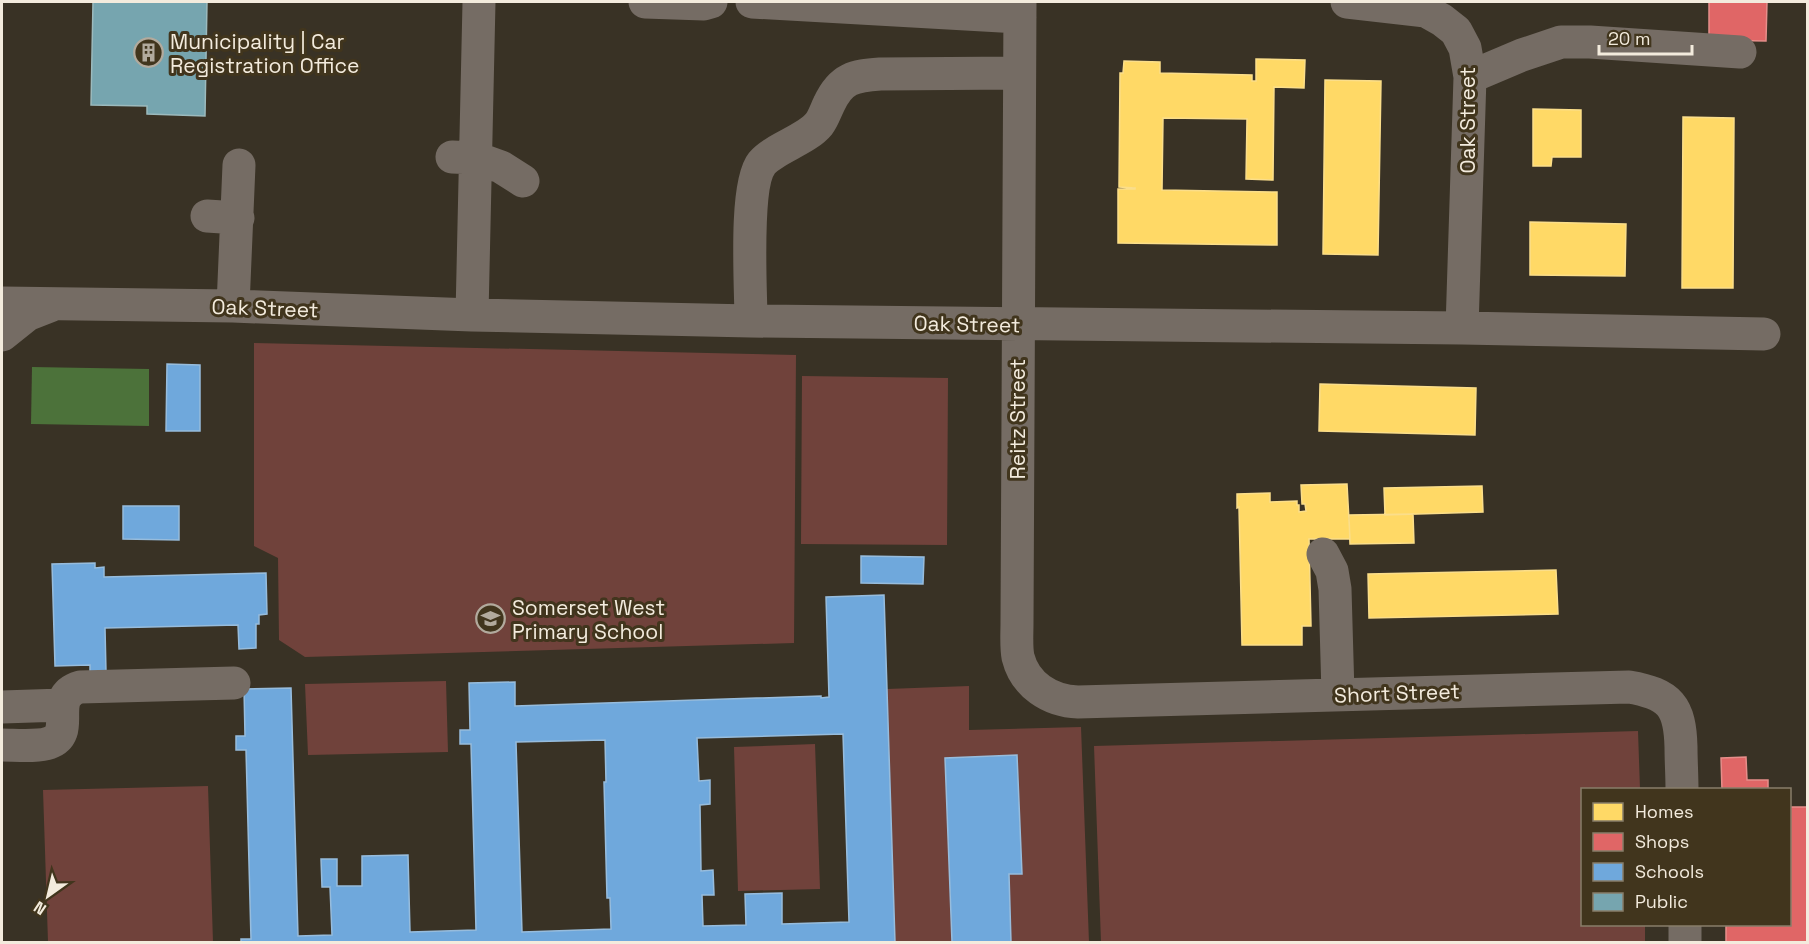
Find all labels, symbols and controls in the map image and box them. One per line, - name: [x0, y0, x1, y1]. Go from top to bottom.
- scale bar: [1599, 18, 1692, 56]
- text: 20 m: [1608, 27, 1651, 50]
- place label: Municipality | Car Registration Office: [170, 28, 360, 79]
- building icon: Municipality | Car Registration Office: [133, 37, 165, 69]
- street label: Oak Street: [1454, 67, 1481, 174]
- street label: Oak Street: [211, 293, 319, 323]
- street label: Oak Street: [913, 310, 1021, 338]
- street label: Reitz Street: [1004, 359, 1031, 480]
- place label: Somerset West Primary School: [512, 594, 665, 645]
- school or university icon: Somerset West Primary School: [475, 603, 507, 635]
- street label: Short Street: [1334, 677, 1460, 709]
- legend: [1581, 788, 1791, 926]
- text: Homes: [1635, 800, 1694, 823]
- text: Shops: [1635, 830, 1689, 853]
- text: Schools: [1635, 860, 1704, 883]
- north arrow: [18, 866, 78, 926]
- text: Public: [1635, 890, 1688, 913]
- text: N: [30, 896, 50, 920]

